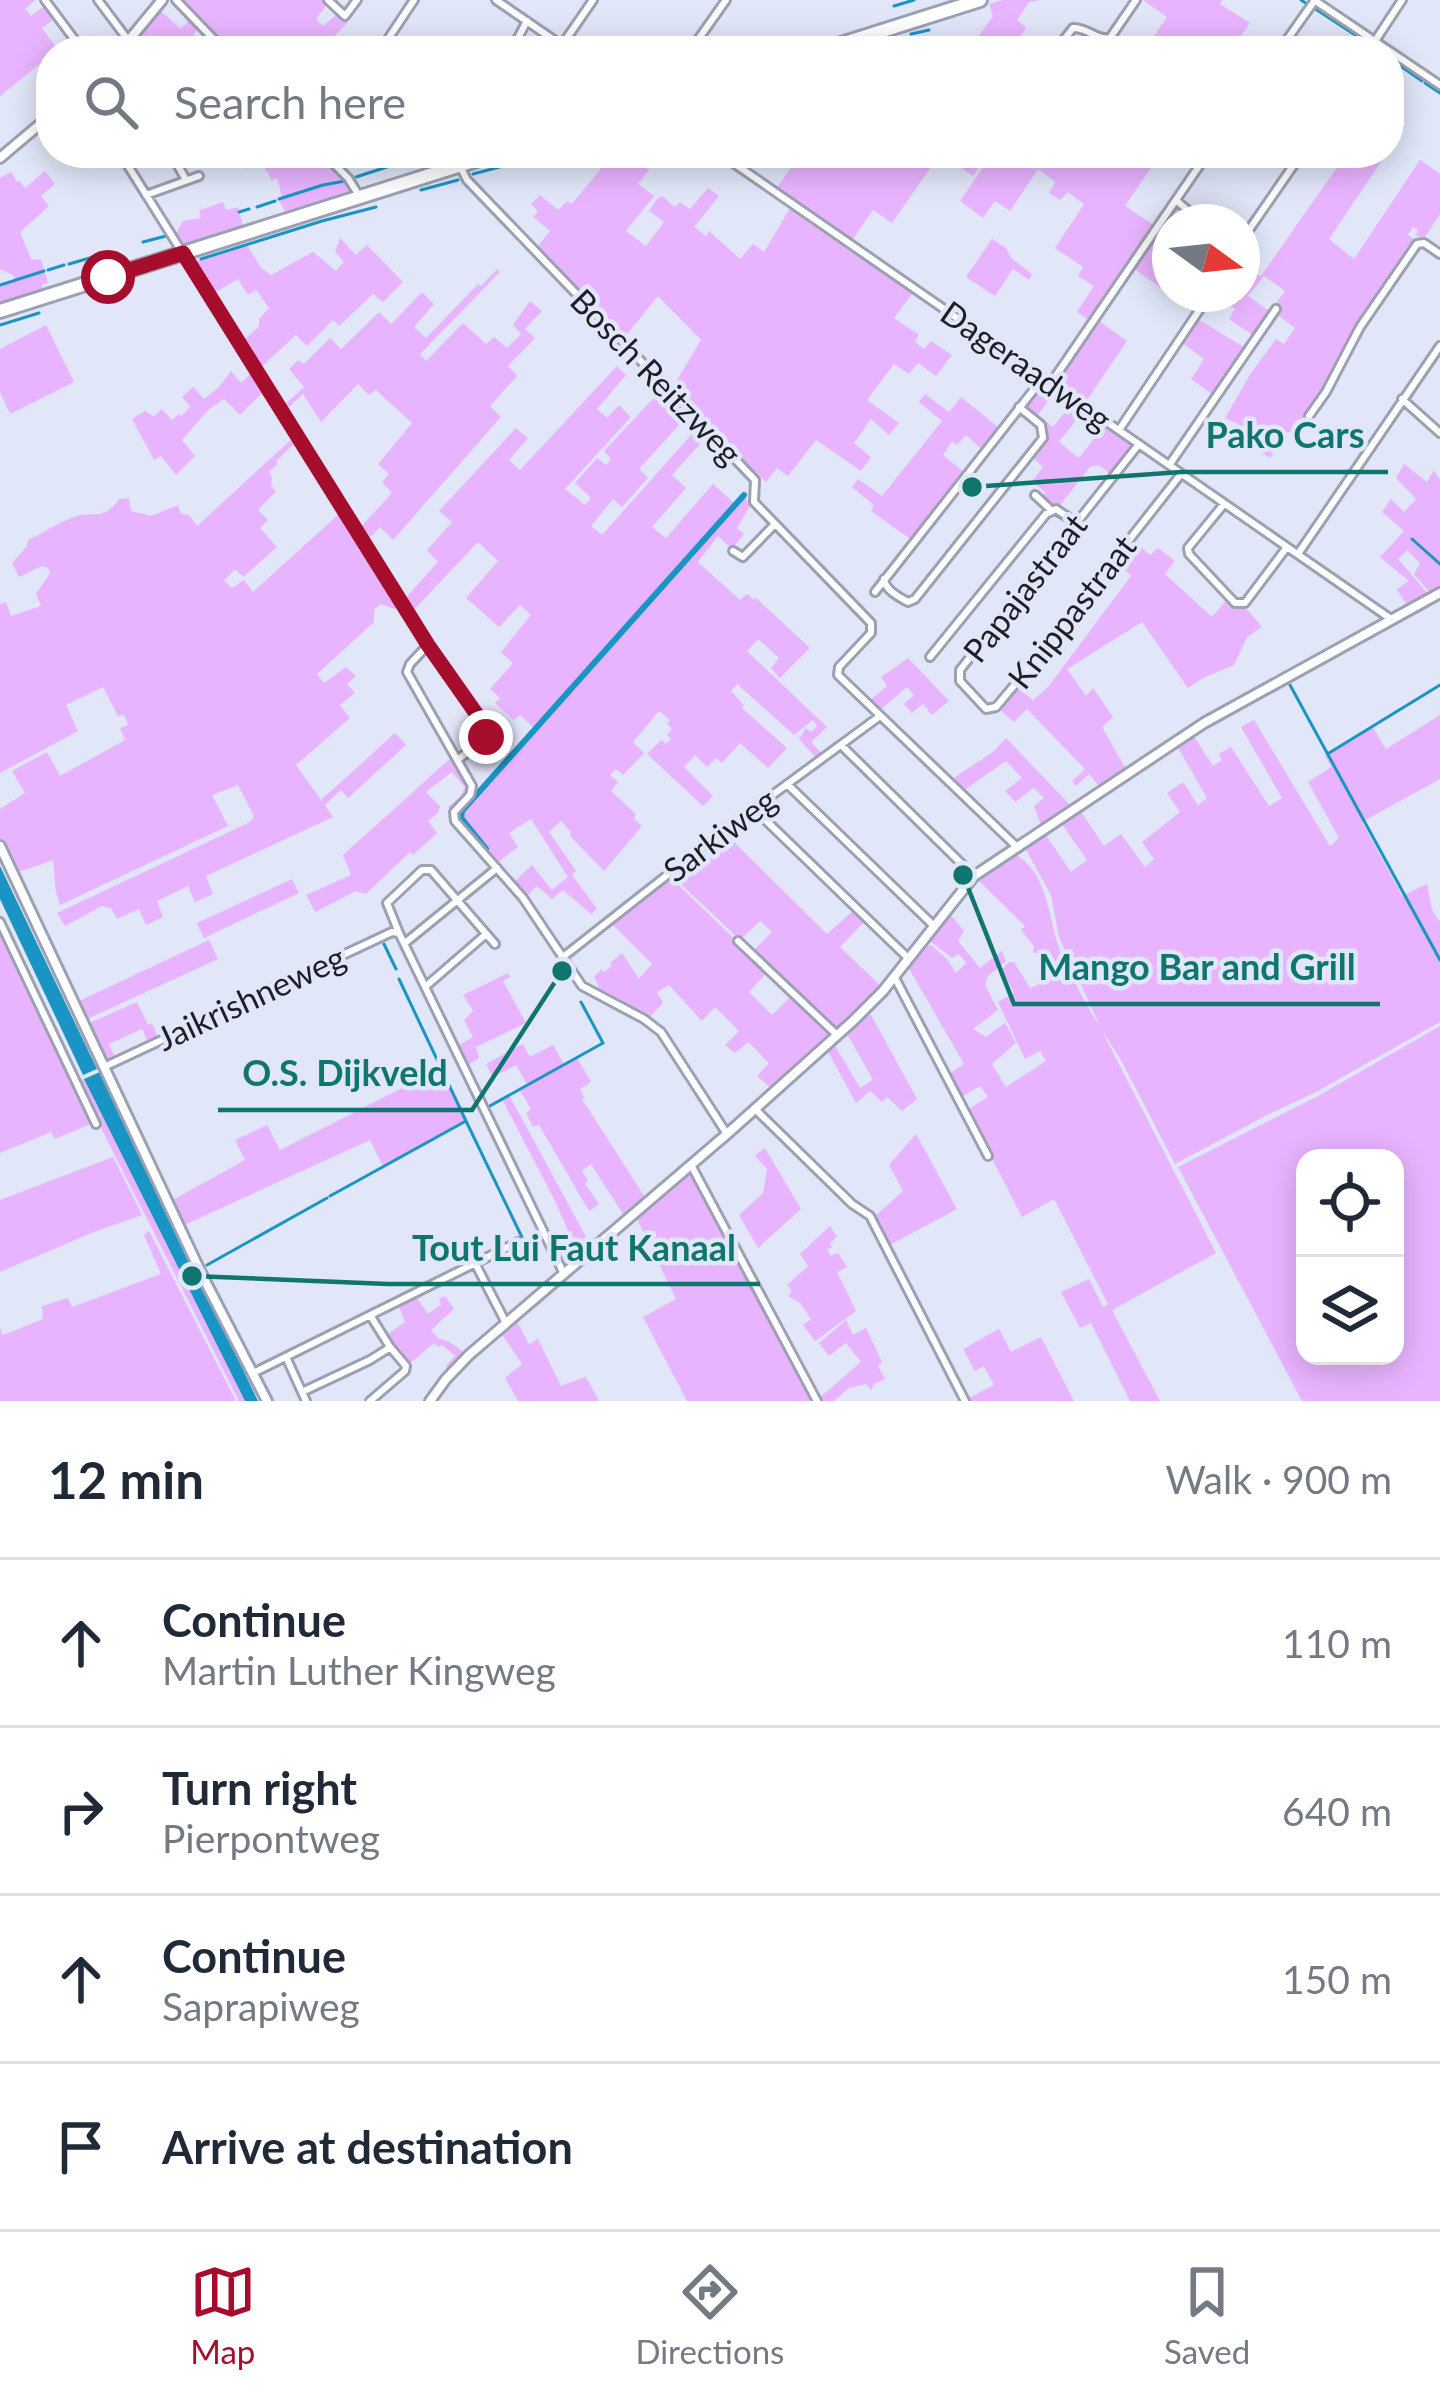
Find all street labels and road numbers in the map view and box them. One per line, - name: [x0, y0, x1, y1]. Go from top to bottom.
- street label: Bosch Reitzweg: [563, 280, 751, 472]
- street label: Dageraadweg: [934, 292, 1119, 439]
- street label: Papajastraat: [954, 505, 1095, 670]
- street label: Knippastraat: [999, 526, 1144, 696]
- street label: Sarkiweg: [655, 779, 784, 890]
- street label: Jaikrishneweg: [150, 936, 351, 1058]

